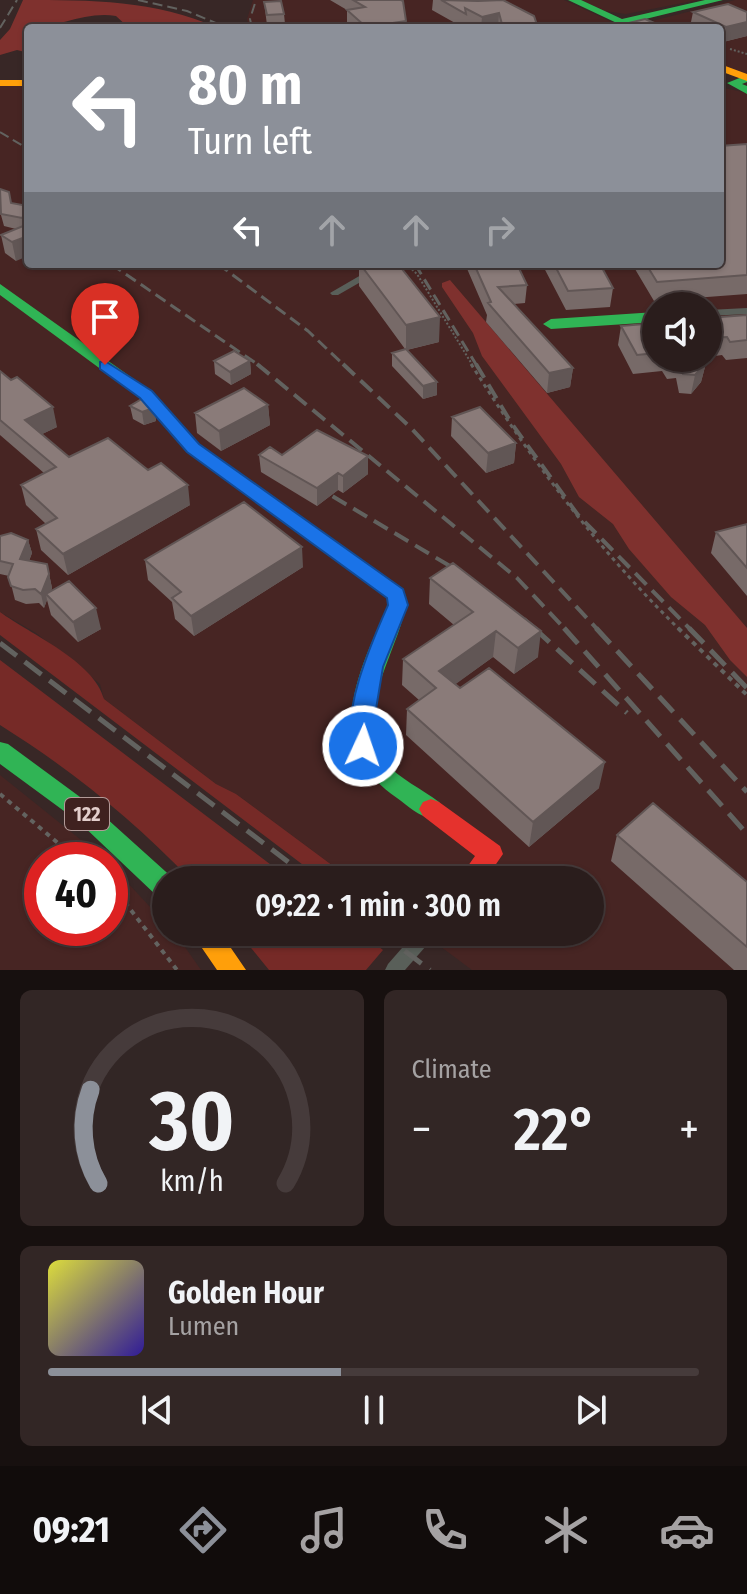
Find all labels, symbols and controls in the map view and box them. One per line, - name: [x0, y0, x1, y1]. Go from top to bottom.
- text: 80 m: [188, 52, 303, 119]
- icon: left: [56, 56, 160, 160]
- text: Turn left: [188, 120, 312, 164]
- icon: left: [226, 208, 270, 252]
- icon: ahead: [310, 208, 354, 252]
- icon: ahead: [394, 208, 438, 252]
- icon: right: [478, 208, 522, 252]
- pin: [71, 283, 139, 365]
- map controls: [642, 292, 722, 372]
- button: sound: [642, 292, 722, 372]
- icon: arrive: [83, 295, 127, 339]
- position arrow: [321, 704, 405, 788]
- road number: 122: [65, 798, 109, 830]
- speed limit sign: 40: [24, 842, 128, 946]
- text: 09:22 · 1 min · 300 m: [255, 888, 501, 924]
- text: Climate: [412, 1054, 492, 1085]
- text: 30: [148, 1072, 234, 1172]
- text: 22°: [514, 1094, 597, 1166]
- text: −: [412, 1103, 431, 1156]
- text: +: [679, 1103, 699, 1156]
- text: km/h: [160, 1164, 224, 1199]
- text: Golden Hour: [168, 1275, 324, 1311]
- text: Lumen: [168, 1311, 239, 1342]
- icon: previous: [135, 1388, 179, 1432]
- icon: pause: [352, 1388, 396, 1432]
- icon: next: [569, 1388, 613, 1432]
- icon: directions: [175, 1502, 231, 1558]
- icon: music: [296, 1502, 352, 1558]
- icon: phone: [417, 1502, 473, 1558]
- icon: climate: [538, 1502, 594, 1558]
- icon: car: [659, 1502, 715, 1558]
- text: 09:21: [32, 1508, 110, 1552]

